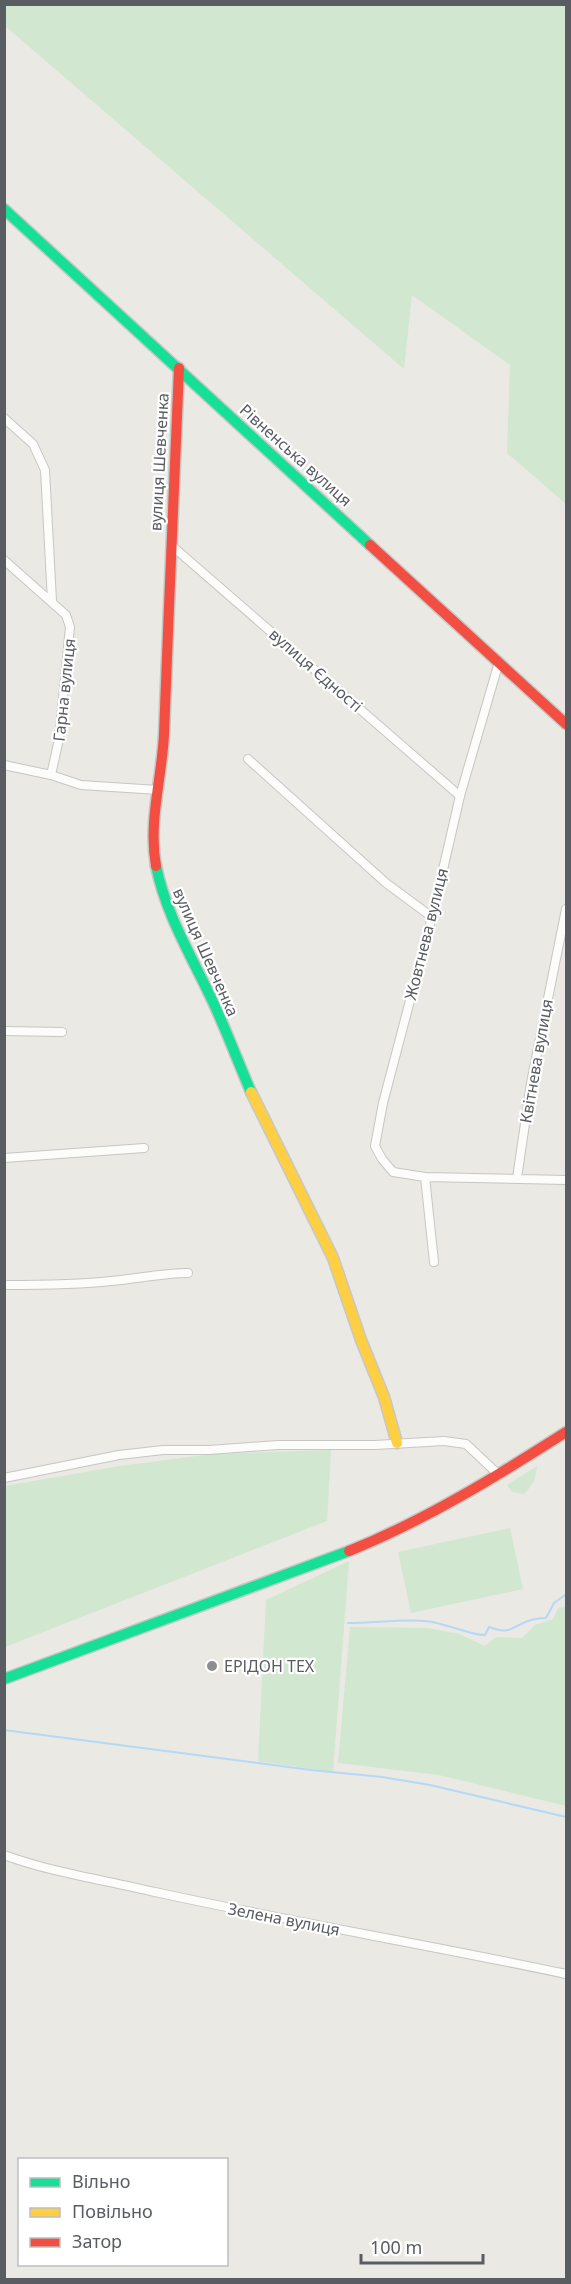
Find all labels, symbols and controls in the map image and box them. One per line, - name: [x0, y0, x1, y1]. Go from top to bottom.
- street label: вулиця Шевченка: [144, 392, 174, 532]
- street label: Рівненська вулиця: [235, 399, 357, 511]
- street label: вулиця Єдності: [264, 623, 368, 717]
- street label: Гарна вулиця: [48, 637, 80, 743]
- street label: Жовтнева вулиця: [399, 866, 453, 1002]
- street label: вулиця Шевченка: [168, 884, 244, 1020]
- street label: Квітнева вулиця: [514, 997, 558, 1125]
- place label: ЕРІДОН ТЕХ: [224, 1655, 315, 1677]
- marker: ЕРІДОН ТЕХ: [205, 1659, 219, 1673]
- street label: Зелена вулиця: [226, 1897, 342, 1941]
- legend: [18, 2158, 228, 2266]
- text: Вільно: [72, 2169, 130, 2193]
- text: Повільно: [72, 2199, 153, 2223]
- scale bar: [361, 2227, 482, 2265]
- text: Затор: [72, 2229, 122, 2253]
- text: 100 m: [370, 2235, 422, 2259]

